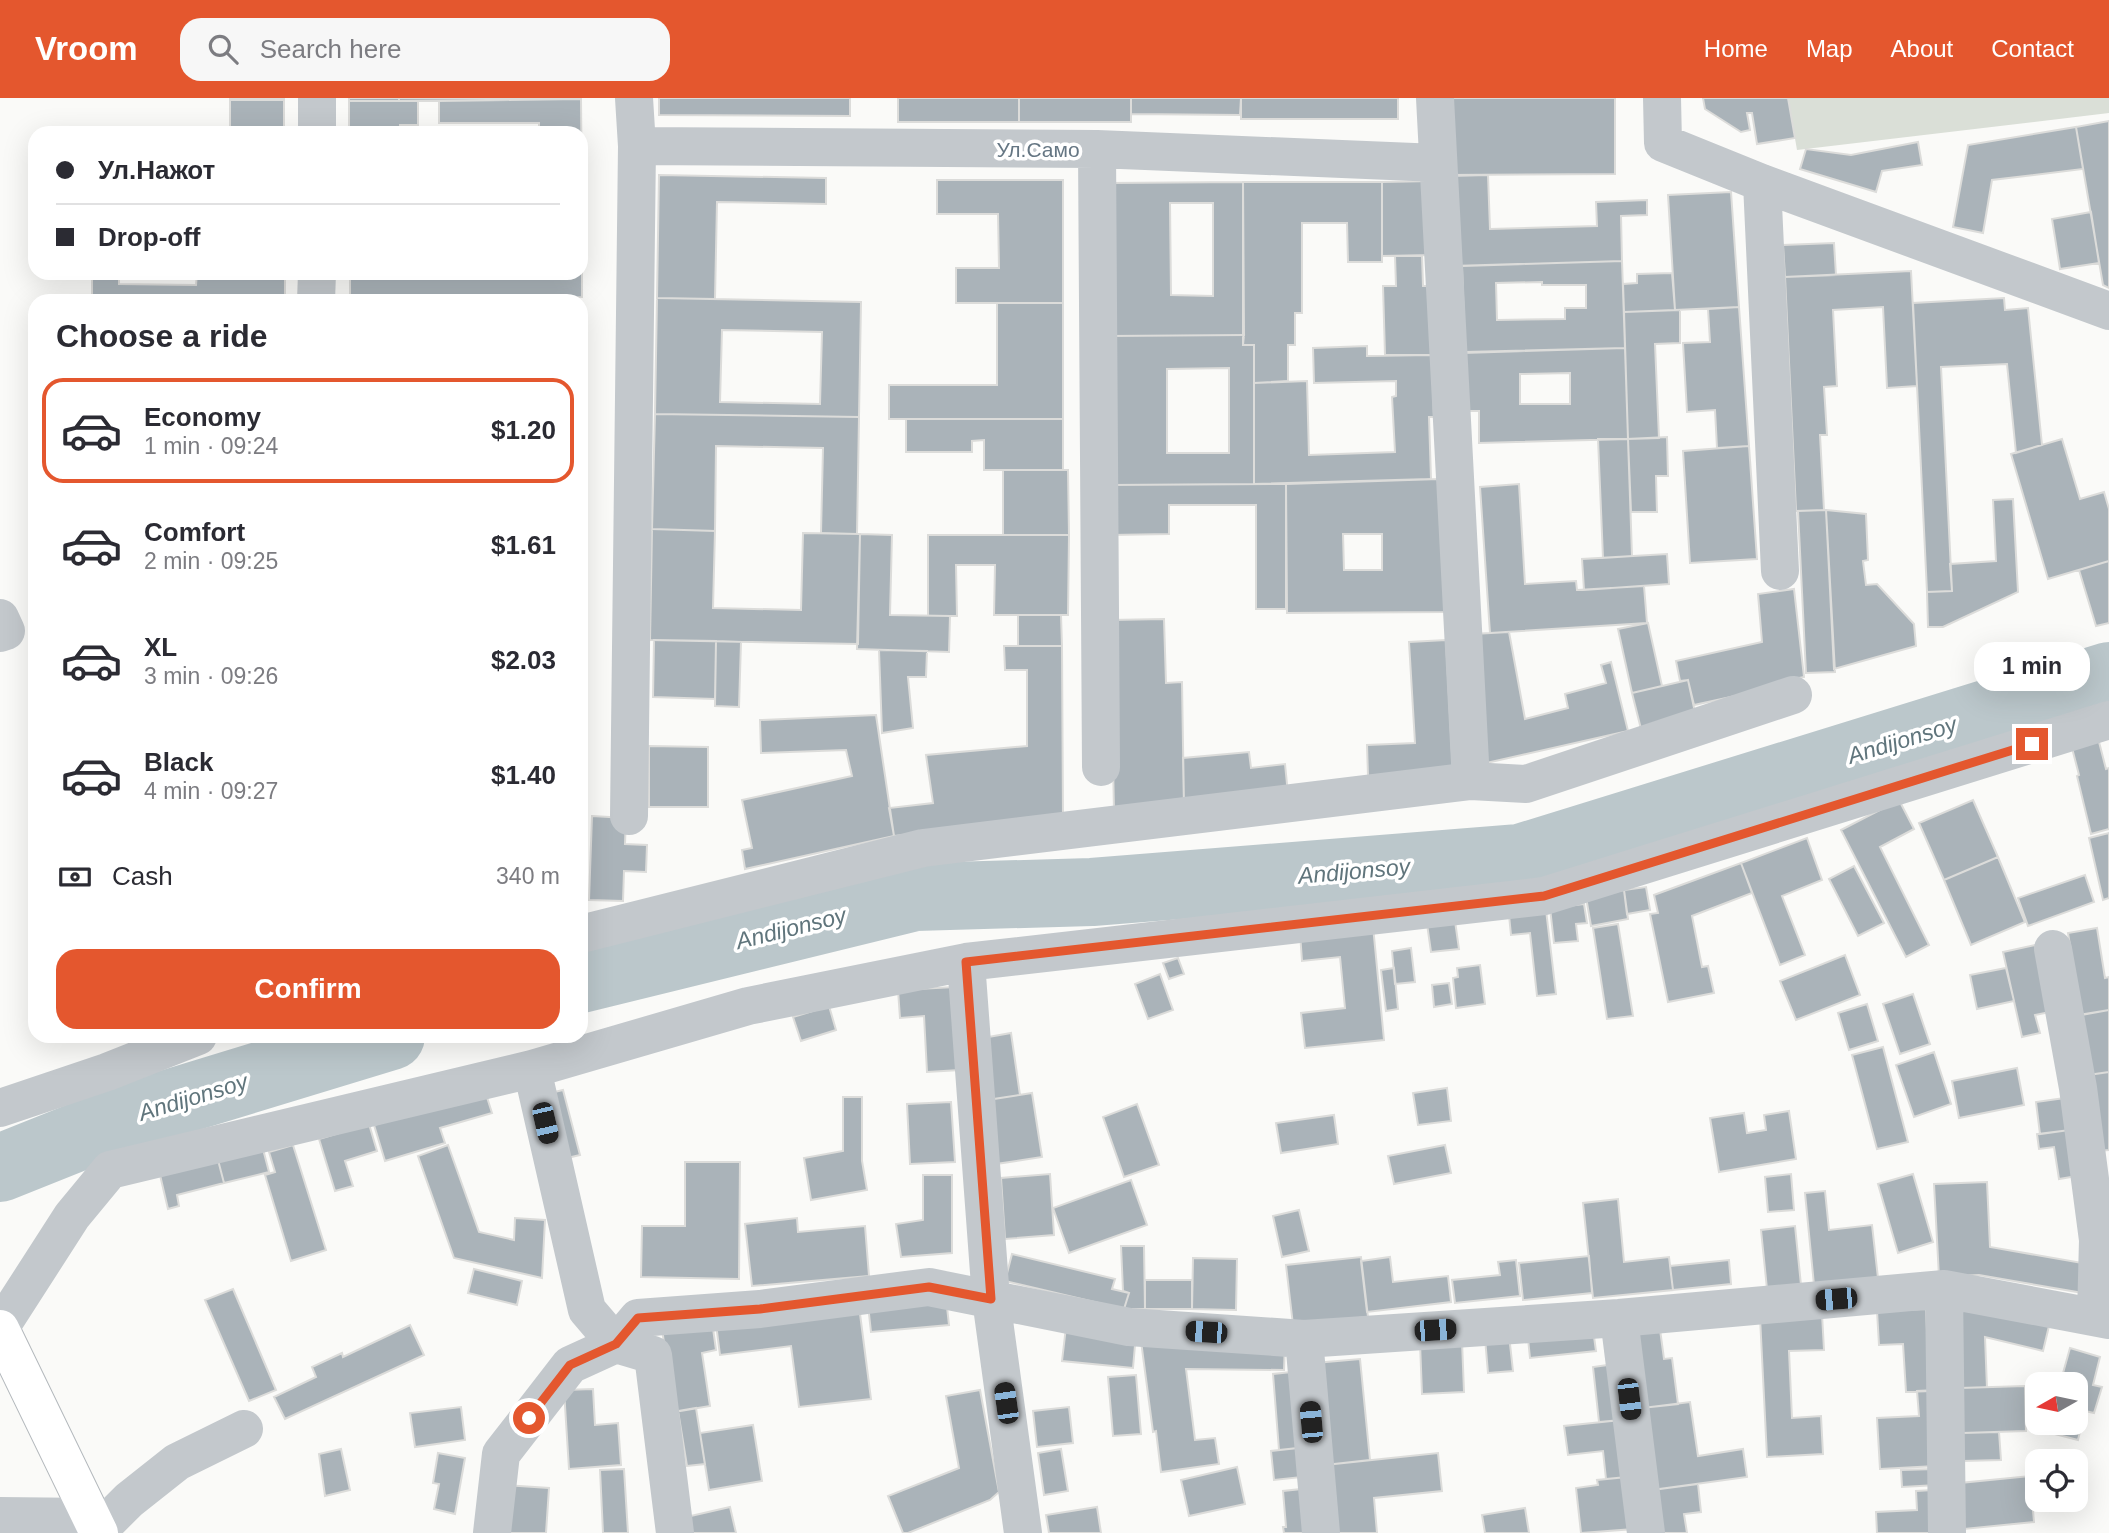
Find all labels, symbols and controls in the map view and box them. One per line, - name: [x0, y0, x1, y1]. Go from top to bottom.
- search box: [180, 18, 670, 81]
- text: Vroom: [35, 30, 138, 67]
- icon: search: [204, 30, 242, 68]
- text: Search here: [260, 34, 401, 64]
- text: Home: [1704, 35, 1768, 62]
- text: Map: [1806, 35, 1853, 62]
- text: About: [1891, 35, 1953, 62]
- text: Contact: [1991, 35, 2074, 62]
- street label: Ул.Само: [996, 138, 1080, 161]
- text: Ул.Нажот: [98, 155, 215, 185]
- text: Drop-off: [98, 222, 201, 252]
- text: Choose a ride: [56, 318, 268, 354]
- icon: car: [60, 399, 123, 462]
- text: Economy: [144, 402, 261, 432]
- text: $1.20: [491, 415, 556, 445]
- text: 1 min · 09:24: [144, 433, 278, 459]
- icon: car: [60, 514, 123, 577]
- text: Comfort: [144, 517, 245, 547]
- text: $1.61: [491, 530, 556, 560]
- text: 2 min · 09:25: [144, 548, 278, 574]
- icon: car: [60, 629, 123, 692]
- text: XL: [144, 632, 177, 662]
- callout: 1 min: [1974, 642, 2090, 692]
- text: $2.03: [491, 645, 556, 675]
- text: 1 min: [2002, 653, 2062, 679]
- text: 3 min · 09:26: [144, 663, 278, 689]
- water label: Andijonsoy: [1842, 711, 1961, 769]
- route end: [2016, 728, 2048, 760]
- icon: car: [60, 744, 123, 807]
- text: Black: [144, 747, 213, 777]
- text: $1.40: [491, 760, 556, 790]
- text: 4 min · 09:27: [144, 778, 278, 804]
- water label: Andijonsoy: [1295, 853, 1413, 889]
- icon: cash: [56, 858, 94, 896]
- text: Cash: [112, 861, 173, 891]
- text: 340 m: [496, 863, 560, 889]
- water label: Andijonsoy: [731, 901, 850, 955]
- button: Confirm: [56, 949, 560, 1029]
- water label: Andijonsoy: [133, 1068, 252, 1126]
- car: [531, 1100, 560, 1146]
- car: [1815, 1287, 1858, 1311]
- car: [1414, 1318, 1457, 1342]
- car: [1185, 1320, 1228, 1344]
- north arrow: [2025, 1372, 2088, 1435]
- map controls: [2025, 1372, 2088, 1512]
- car: [1617, 1377, 1642, 1421]
- car: [993, 1381, 1020, 1425]
- car: [1299, 1400, 1324, 1444]
- route start: [513, 1402, 545, 1434]
- button: locate: [2025, 1449, 2088, 1512]

